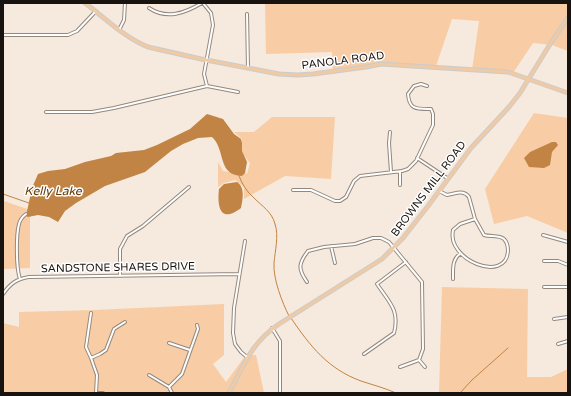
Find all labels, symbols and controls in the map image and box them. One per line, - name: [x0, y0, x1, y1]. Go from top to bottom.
- street label: PANOLA ROAD: [301, 49, 385, 73]
- street label: BROWNS MILL ROAD: [389, 139, 469, 239]
- water label: Kelly Lake: [24, 185, 82, 199]
- street label: SANDSTONE SHARES DRIVE: [41, 260, 195, 276]

